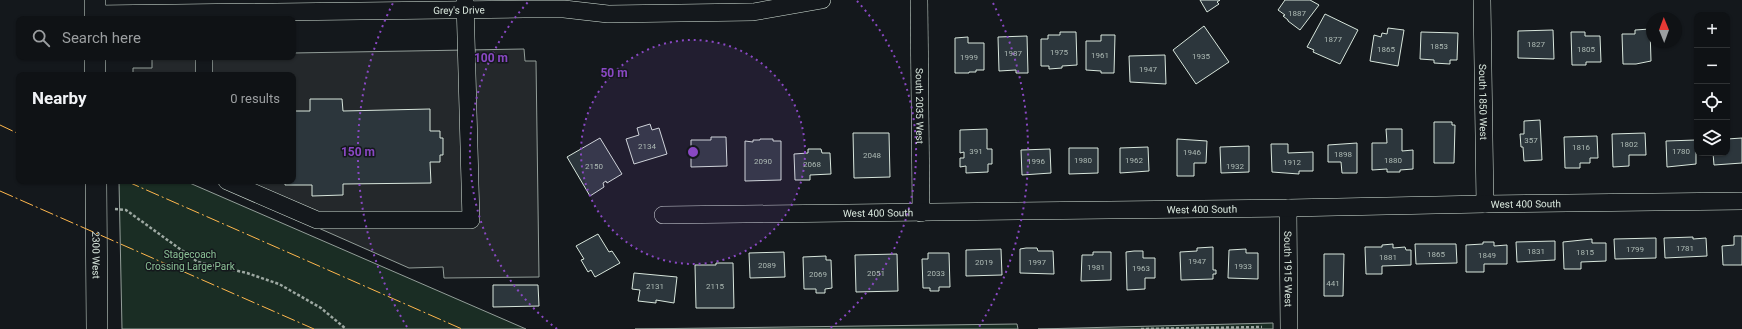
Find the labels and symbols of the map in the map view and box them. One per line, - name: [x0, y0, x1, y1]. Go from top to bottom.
- street label: Grey's Drive: [433, 4, 485, 16]
- house number: 1887: [1288, 9, 1306, 18]
- north arrow: [1646, 12, 1682, 48]
- house number: 1877: [1324, 35, 1342, 44]
- house number: 1827: [1527, 40, 1545, 49]
- house number: 1853: [1430, 42, 1448, 51]
- house number: 1865: [1377, 45, 1395, 54]
- house number: 1805: [1577, 45, 1595, 54]
- house number: 1975: [1050, 48, 1068, 57]
- house number: 1987: [1004, 49, 1022, 58]
- text: 100 m: [474, 51, 508, 65]
- house number: 1961: [1091, 51, 1109, 60]
- house number: 1935: [1192, 52, 1210, 61]
- house number: 1999: [960, 53, 978, 62]
- street label: South 1850 West: [1477, 64, 1489, 140]
- house number: 1947: [1139, 65, 1157, 74]
- text: 50 m: [600, 66, 628, 80]
- street label: South 2035 West: [914, 68, 925, 144]
- house number: 357: [1524, 136, 1538, 145]
- house number: 1802: [1620, 140, 1638, 149]
- house number: 2134: [638, 142, 656, 151]
- house number: 1816: [1572, 143, 1590, 152]
- text: 150 m: [341, 145, 375, 159]
- centre of rings: [686, 145, 700, 159]
- house number: 391: [969, 147, 983, 156]
- house number: 1780: [1672, 147, 1690, 156]
- house number: 1946: [1183, 148, 1201, 157]
- house number: 1898: [1334, 150, 1352, 159]
- house number: 2048: [863, 151, 881, 160]
- house number: 1980: [1074, 156, 1092, 165]
- house number: 1962: [1125, 156, 1143, 165]
- house number: 1880: [1384, 156, 1402, 165]
- house number: 2090: [754, 157, 772, 166]
- house number: 1996: [1027, 157, 1045, 166]
- house number: 1912: [1283, 158, 1301, 167]
- house number: 2068: [803, 160, 821, 169]
- house number: 2150: [585, 162, 603, 171]
- house number: 1932: [1226, 162, 1244, 171]
- street label: West 400 South: [1491, 198, 1561, 210]
- street label: West 400 South: [1167, 204, 1237, 215]
- street label: West 400 South: [843, 207, 913, 219]
- street label: 2300 West: [90, 231, 102, 279]
- street label: South 1915 West: [1282, 231, 1294, 307]
- house number: 1781: [1676, 244, 1694, 253]
- house number: 1799: [1626, 245, 1644, 254]
- house number: 1831: [1527, 247, 1545, 256]
- house number: 1815: [1576, 248, 1594, 257]
- park label: Stagecoach Crossing Large Park: [145, 249, 236, 272]
- house number: 1865: [1427, 250, 1445, 259]
- house number: 1849: [1478, 251, 1496, 260]
- house number: 1881: [1379, 253, 1397, 262]
- house number: 1947: [1188, 257, 1206, 266]
- house number: 2019: [975, 258, 993, 267]
- house number: 1997: [1028, 258, 1046, 267]
- house number: 2089: [758, 261, 776, 270]
- house number: 1933: [1234, 262, 1252, 271]
- house number: 1981: [1087, 263, 1105, 272]
- house number: 1963: [1132, 264, 1150, 273]
- house number: 2051: [867, 269, 885, 278]
- house number: 2033: [927, 269, 945, 278]
- house number: 2069: [809, 270, 827, 279]
- house number: 441: [1326, 279, 1340, 288]
- house number: 2131: [646, 282, 664, 291]
- house number: 2115: [706, 282, 724, 291]

